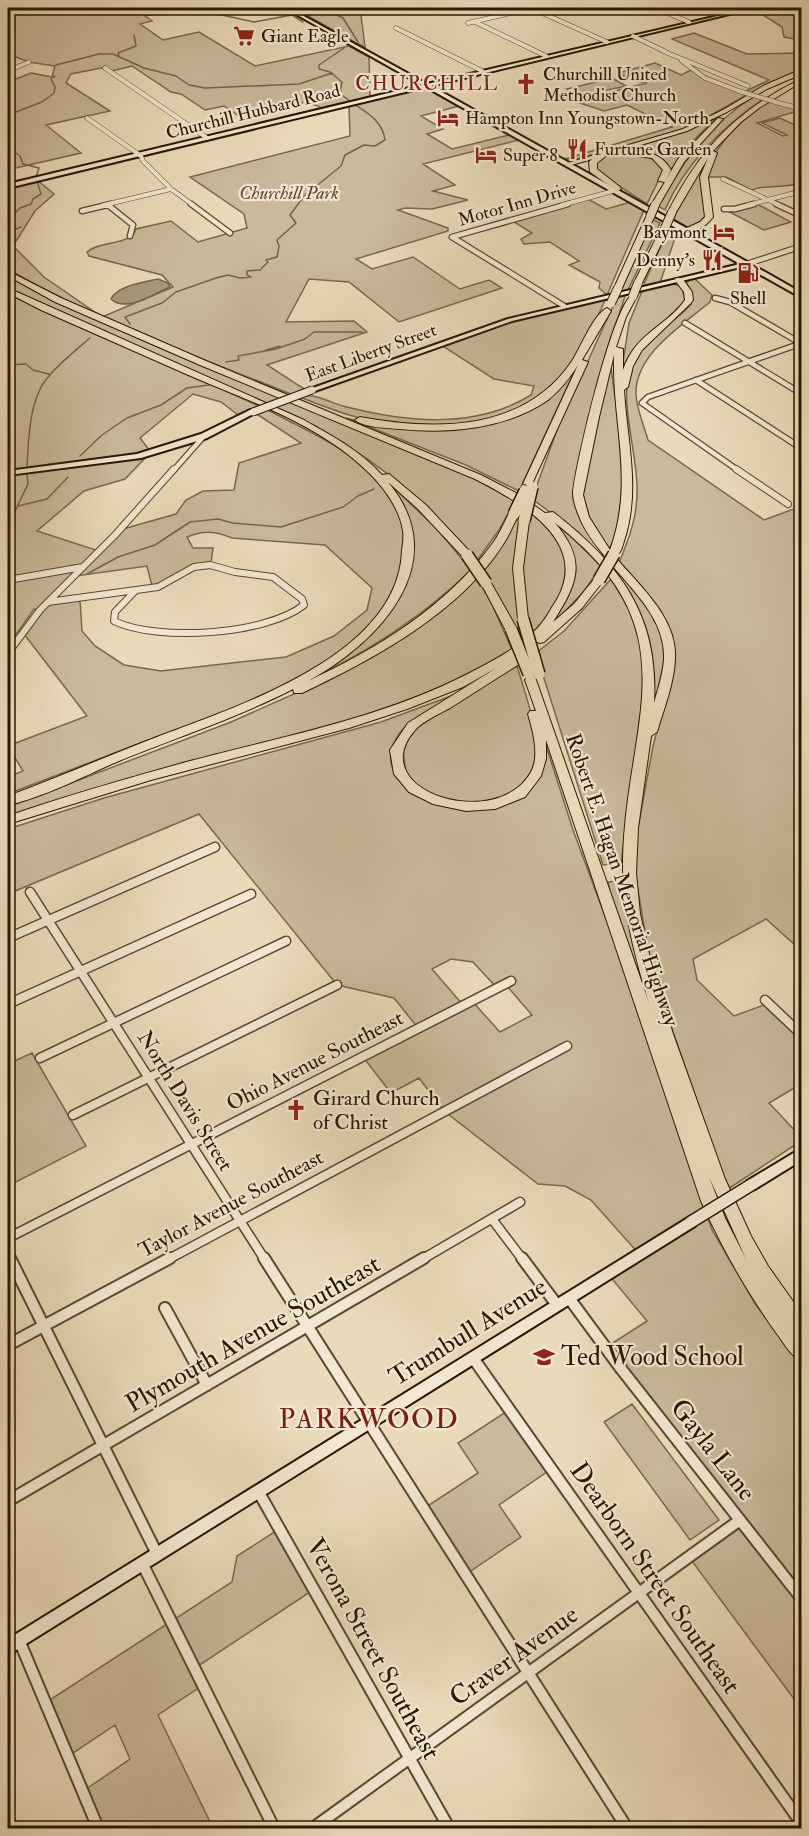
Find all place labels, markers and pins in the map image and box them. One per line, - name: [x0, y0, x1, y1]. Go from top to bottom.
- supermarket icon: Giant Eagle: [232, 24, 256, 48]
- place label: Giant Eagle: [261, 25, 349, 48]
- place label: Churchill United Methodist Church: [543, 63, 677, 107]
- church icon: Churchill United Methodist Church: [514, 72, 538, 96]
- hotel icon: Hampton Inn Youngstown-North: [436, 106, 460, 130]
- place label: Hampton Inn Youngstown-North: [465, 107, 709, 130]
- restaurant icon: Furtune Garden: [565, 137, 589, 161]
- place label: Furtune Garden: [594, 138, 711, 161]
- hotel icon: Super 8: [474, 143, 498, 167]
- place label: Super 8: [503, 144, 558, 167]
- hotel icon: Baymont: [712, 220, 736, 244]
- place label: Baymont: [642, 221, 707, 244]
- restaurant icon: Denny's: [700, 248, 724, 272]
- place label: Denny's: [636, 249, 695, 272]
- fuel station icon: Shell: [736, 261, 760, 285]
- place label: Shell: [730, 287, 766, 310]
- place label: Girard Church of Christ: [313, 1085, 439, 1136]
- church icon: Girard Church of Christ: [284, 1098, 308, 1122]
- place label: Ted Wood School: [561, 1341, 744, 1373]
- school or university icon: Ted Wood School: [532, 1345, 556, 1369]

